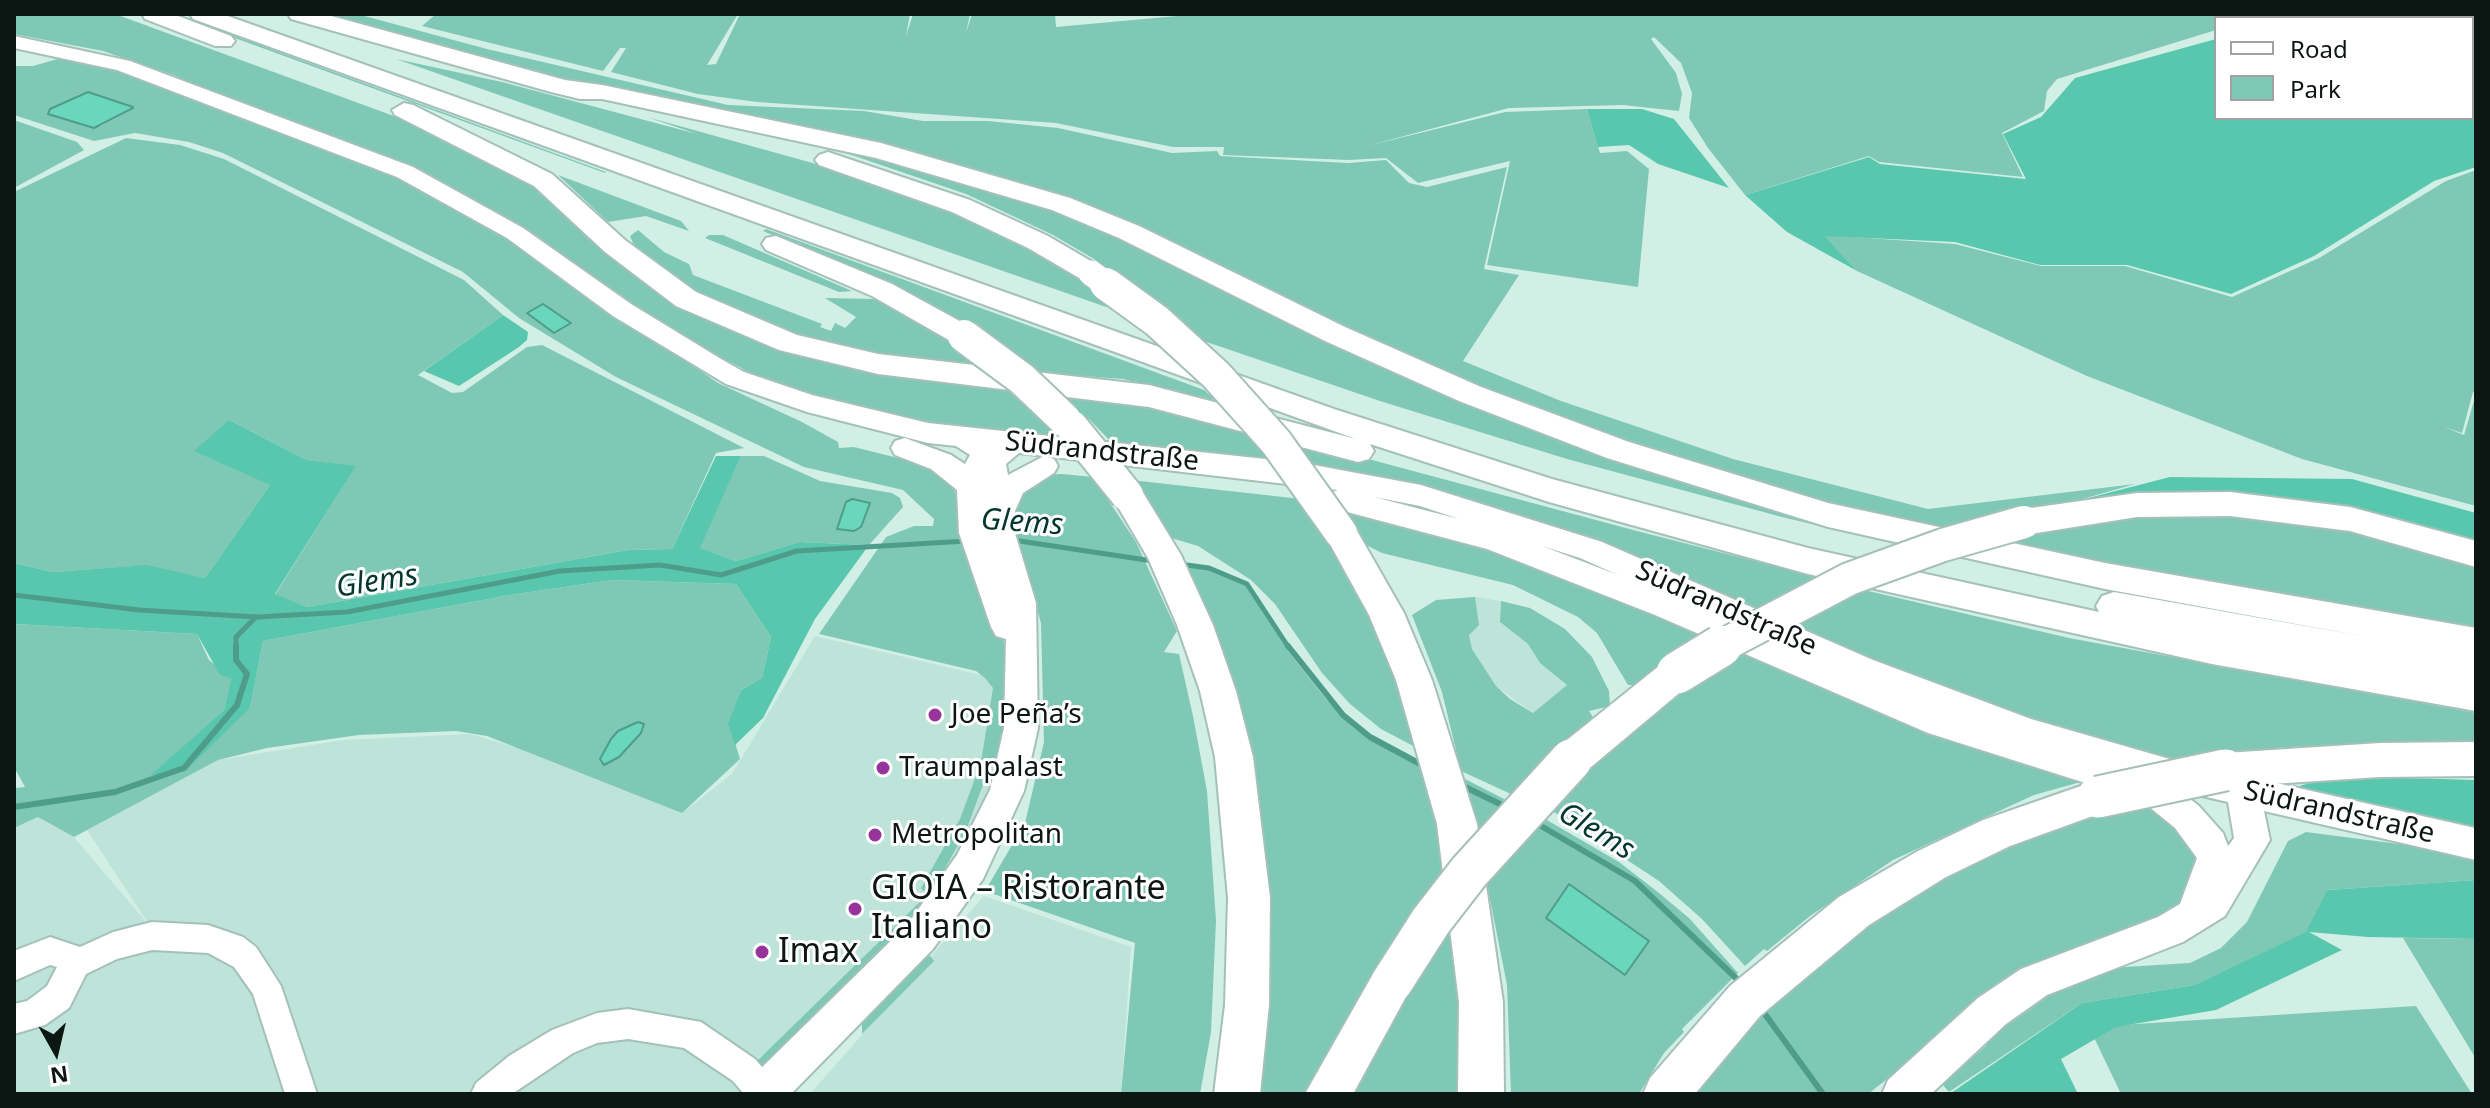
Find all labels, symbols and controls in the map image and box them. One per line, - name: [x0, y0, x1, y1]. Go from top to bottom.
- legend: [2214, 16, 2474, 120]
- text: Road: [2290, 32, 2348, 65]
- text: Park: [2290, 72, 2341, 105]
- street label: Südrandstraße: [1003, 425, 1201, 479]
- water label: Glems: [980, 502, 1064, 544]
- street label: Südrandstraße: [1630, 554, 1822, 664]
- water label: Glems: [334, 558, 420, 606]
- place label: Joe Peña’s: [951, 698, 1082, 732]
- marker: Joe Peña’s: [926, 706, 944, 724]
- place label: Traumpalast: [899, 751, 1063, 785]
- marker: Traumpalast: [874, 759, 892, 777]
- street label: Südrandstraße: [2240, 775, 2438, 851]
- water label: Glems: [1551, 795, 1641, 869]
- place label: Metropolitan: [891, 818, 1062, 852]
- marker: Metropolitan: [866, 826, 884, 844]
- place label: GIOIA – Ristorante Italiano: [871, 869, 1166, 948]
- marker: GIOIA – Ristorante Italiano: [846, 900, 864, 918]
- place label: Imax: [778, 932, 858, 972]
- marker: Imax: [753, 943, 771, 961]
- north arrow: [16, 1012, 96, 1092]
- text: N: [48, 1060, 70, 1092]

